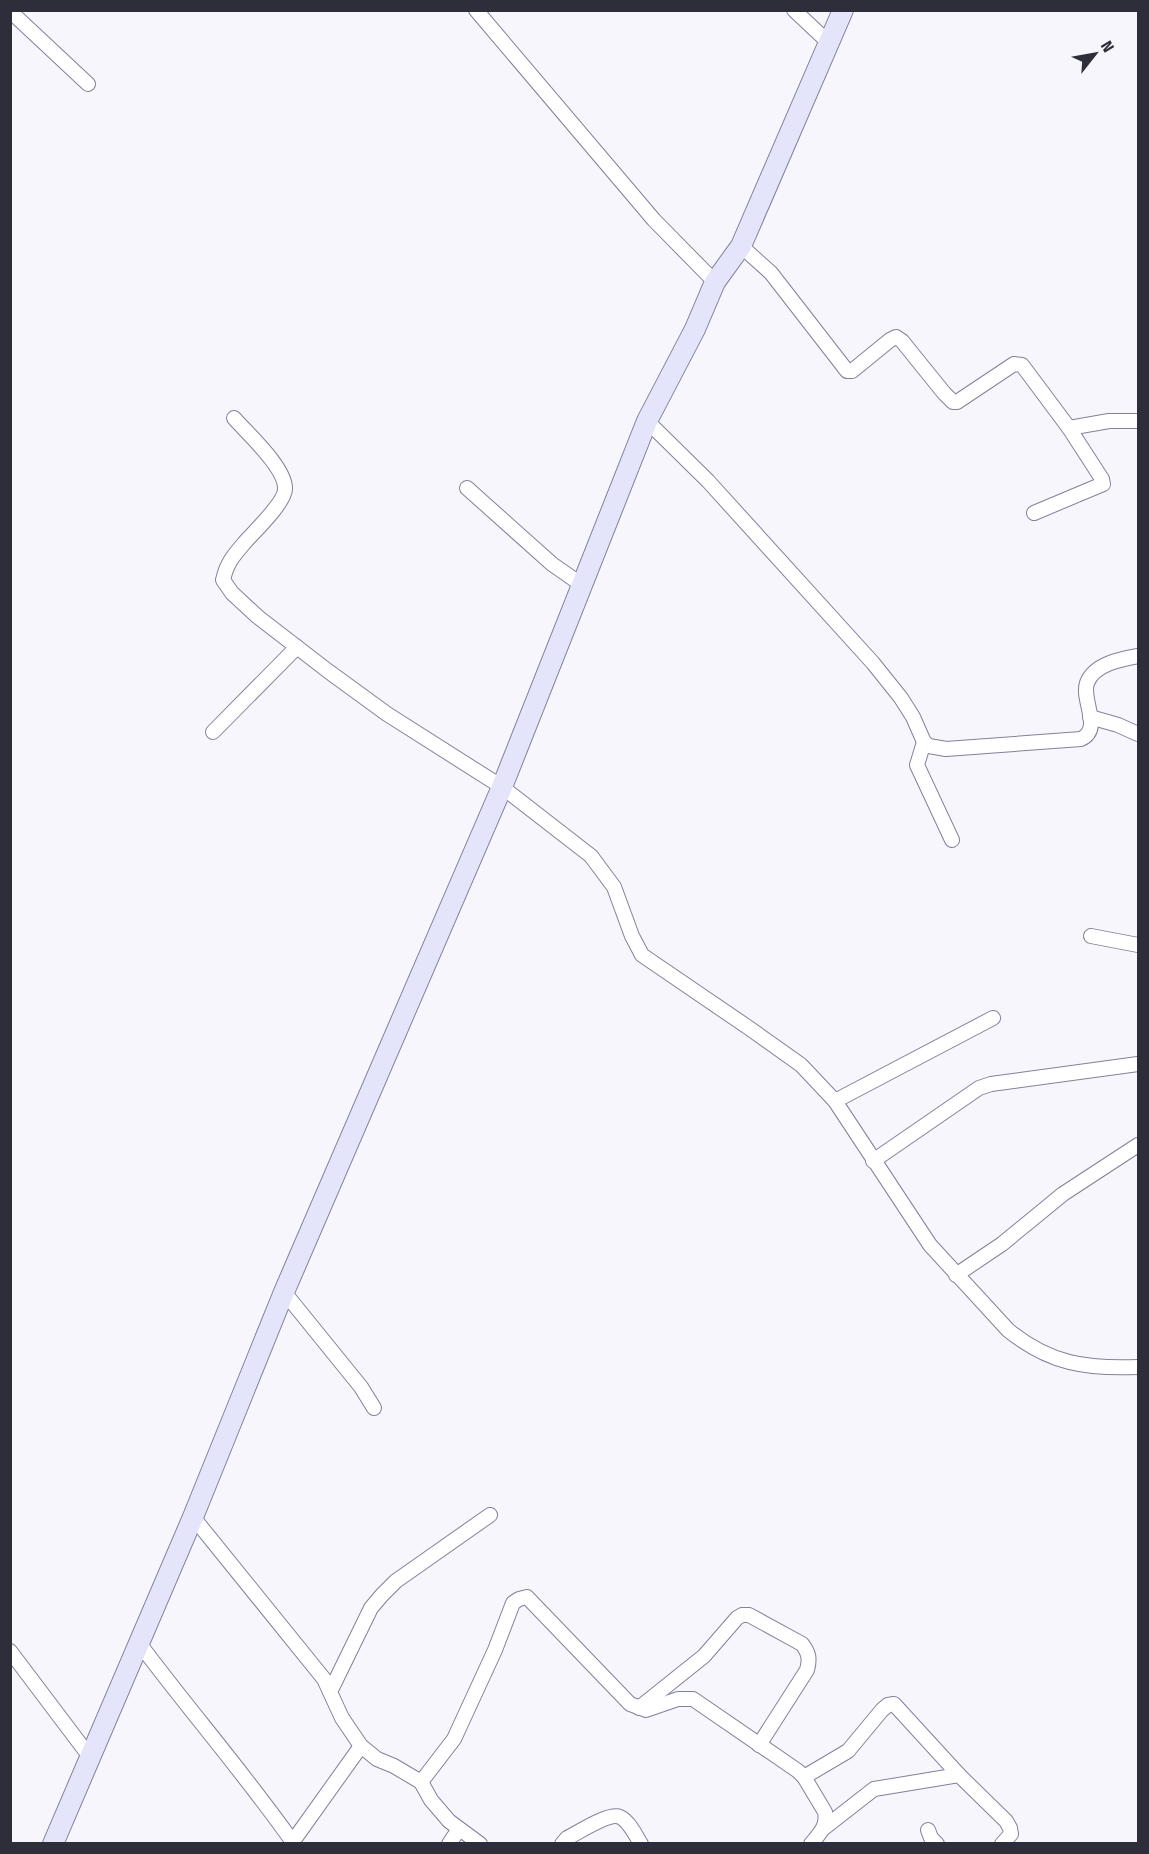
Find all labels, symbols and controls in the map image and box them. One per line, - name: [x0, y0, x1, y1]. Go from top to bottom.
- north arrow: [1065, 24, 1125, 84]
- text: N: [1097, 38, 1118, 56]

